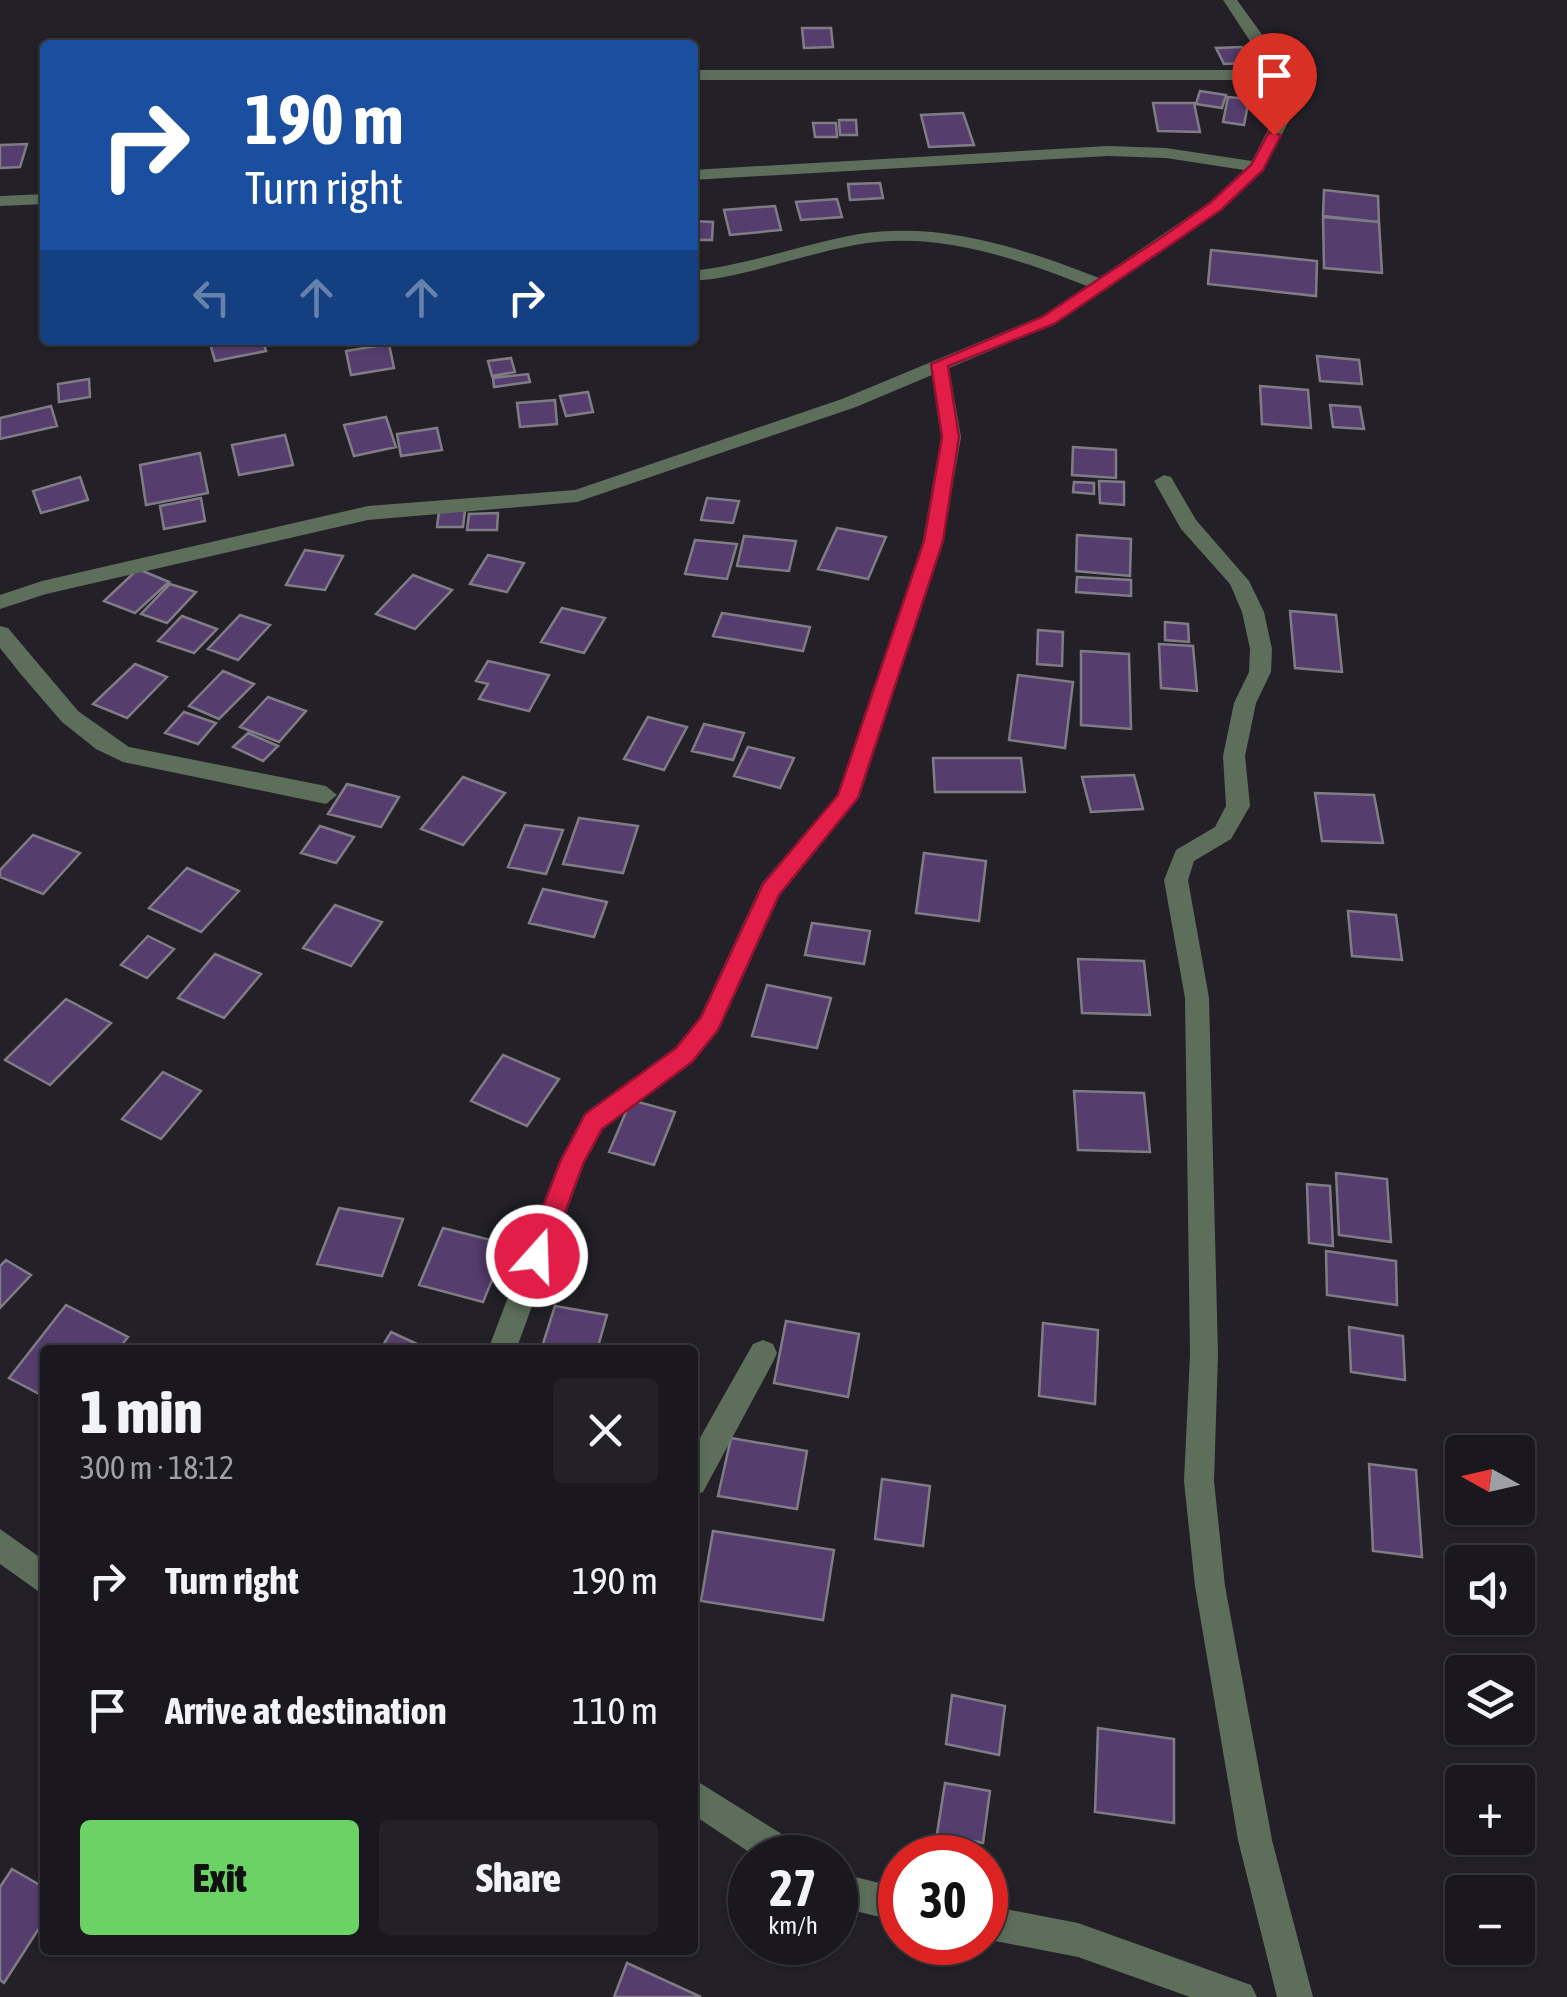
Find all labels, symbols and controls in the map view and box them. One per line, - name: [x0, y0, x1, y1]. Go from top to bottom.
- pin: [1232, 33, 1317, 136]
- icon: arrive: [1247, 48, 1302, 103]
- text: 190 m: [245, 79, 404, 159]
- icon: right: [80, 80, 210, 210]
- text: Turn right: [245, 162, 403, 214]
- icon: left: [184, 270, 239, 325]
- icon: ahead: [289, 270, 344, 325]
- icon: ahead: [394, 270, 449, 325]
- icon: right: [499, 270, 554, 325]
- position arrow: [485, 1204, 589, 1308]
- text: 1 min: [80, 1377, 203, 1446]
- button: close: [553, 1378, 658, 1483]
- north arrow: [1445, 1435, 1535, 1525]
- map controls: [1445, 1435, 1535, 1965]
- text: 300 m · 18:12: [80, 1449, 234, 1486]
- button: sound: [1445, 1545, 1535, 1635]
- icon: right: [80, 1553, 135, 1608]
- text: Turn right: [165, 1559, 299, 1602]
- text: 190 m: [572, 1559, 658, 1602]
- button: layers: [1445, 1655, 1535, 1745]
- icon: arrive: [80, 1683, 135, 1738]
- text: Arrive at destination: [165, 1689, 447, 1732]
- text: 110 m: [572, 1689, 658, 1732]
- button: +: [1445, 1765, 1535, 1855]
- button: Exit: [80, 1820, 359, 1935]
- button: Share: [379, 1820, 658, 1935]
- speed limit sign: 30: [878, 1835, 1008, 1965]
- text: 27: [769, 1859, 816, 1917]
- button: −: [1445, 1875, 1535, 1965]
- text: km/h: [768, 1911, 818, 1939]

